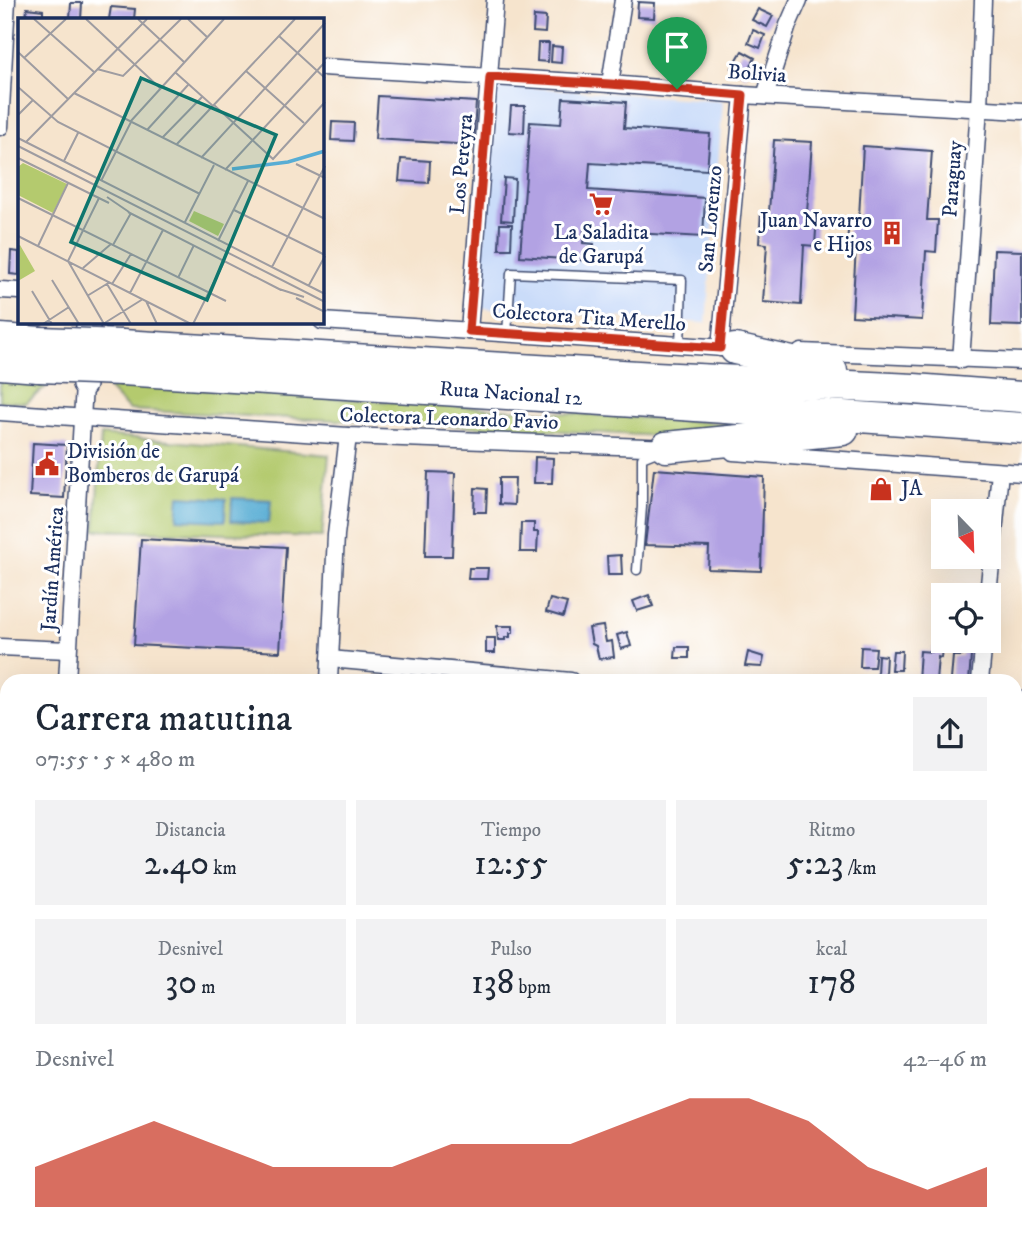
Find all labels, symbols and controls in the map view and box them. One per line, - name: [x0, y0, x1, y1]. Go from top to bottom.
- pin: [647, 17, 707, 89]
- inset map: [18, 18, 324, 324]
- icon: arrive: [658, 28, 696, 66]
- street label: Bolivia: [727, 59, 787, 89]
- street label: Los Pereyra: [445, 113, 479, 215]
- street label: Paraguay: [937, 139, 969, 218]
- street label: San Lorenzo: [693, 164, 729, 274]
- supermarket icon: La Saladita de Garupá: [587, 190, 615, 218]
- place label: Juan Navarro e Hijos: [758, 208, 872, 258]
- building icon: Juan Navarro e Hijos: [878, 219, 906, 247]
- place label: La Saladita de Garupá: [553, 220, 649, 270]
- street label: Colectora Tita Merello: [491, 298, 687, 338]
- street label: Ruta Nacional 12: [439, 376, 584, 412]
- street label: Colectora Leonardo Favio: [339, 402, 559, 436]
- place label: División de Bomberos de Garupá: [67, 439, 239, 489]
- public building icon: División de Bomberos de Garupá: [33, 450, 61, 478]
- shop icon: JA: [867, 475, 895, 503]
- place label: JA: [899, 476, 923, 502]
- north arrow: [931, 499, 1001, 569]
- map controls: [931, 499, 1001, 653]
- street label: Jardín América: [36, 506, 70, 634]
- button: locate: [931, 583, 1001, 653]
- text: Carrera matutina: [35, 695, 292, 743]
- button: share: [913, 697, 987, 771]
- text: 07:55 · 5 × 480 m: [35, 745, 195, 774]
- text: Distancia: [155, 819, 226, 842]
- text: Tiempo: [481, 819, 541, 842]
- text: Ritmo: [808, 819, 855, 842]
- text: 2.40: [144, 842, 209, 886]
- text: 12:55: [474, 842, 548, 886]
- text: 5:23: [787, 842, 844, 886]
- text: km: [209, 857, 237, 880]
- text: /km: [844, 857, 877, 880]
- text: Desnivel: [158, 938, 223, 961]
- text: Pulso: [490, 938, 532, 961]
- text: kcal: [816, 938, 847, 961]
- text: 30: [165, 961, 197, 1005]
- text: 138: [471, 961, 514, 1005]
- text: 178: [807, 961, 856, 1005]
- text: m: [197, 976, 215, 999]
- text: bpm: [514, 976, 551, 999]
- text: Desnivel: [35, 1045, 114, 1074]
- text: 42–46 m: [903, 1045, 987, 1074]

